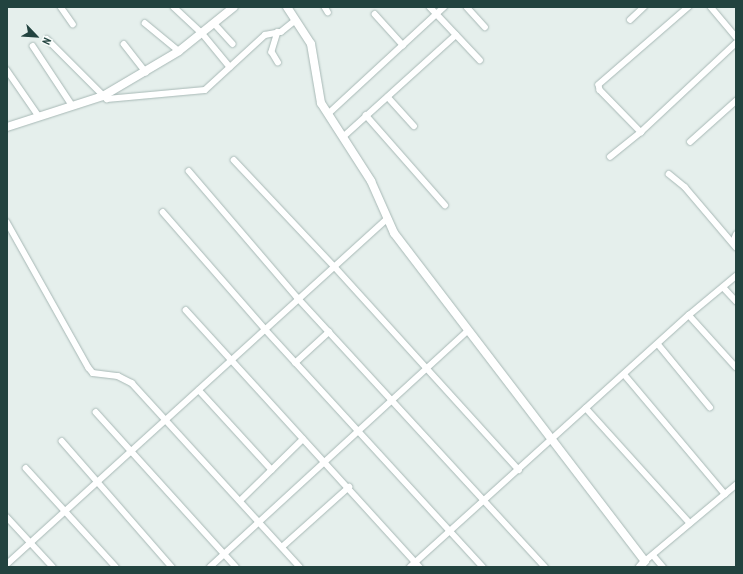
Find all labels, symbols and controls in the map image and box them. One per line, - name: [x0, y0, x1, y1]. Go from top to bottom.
- north arrow: [16, 16, 56, 56]
- text: N: [39, 35, 54, 47]

